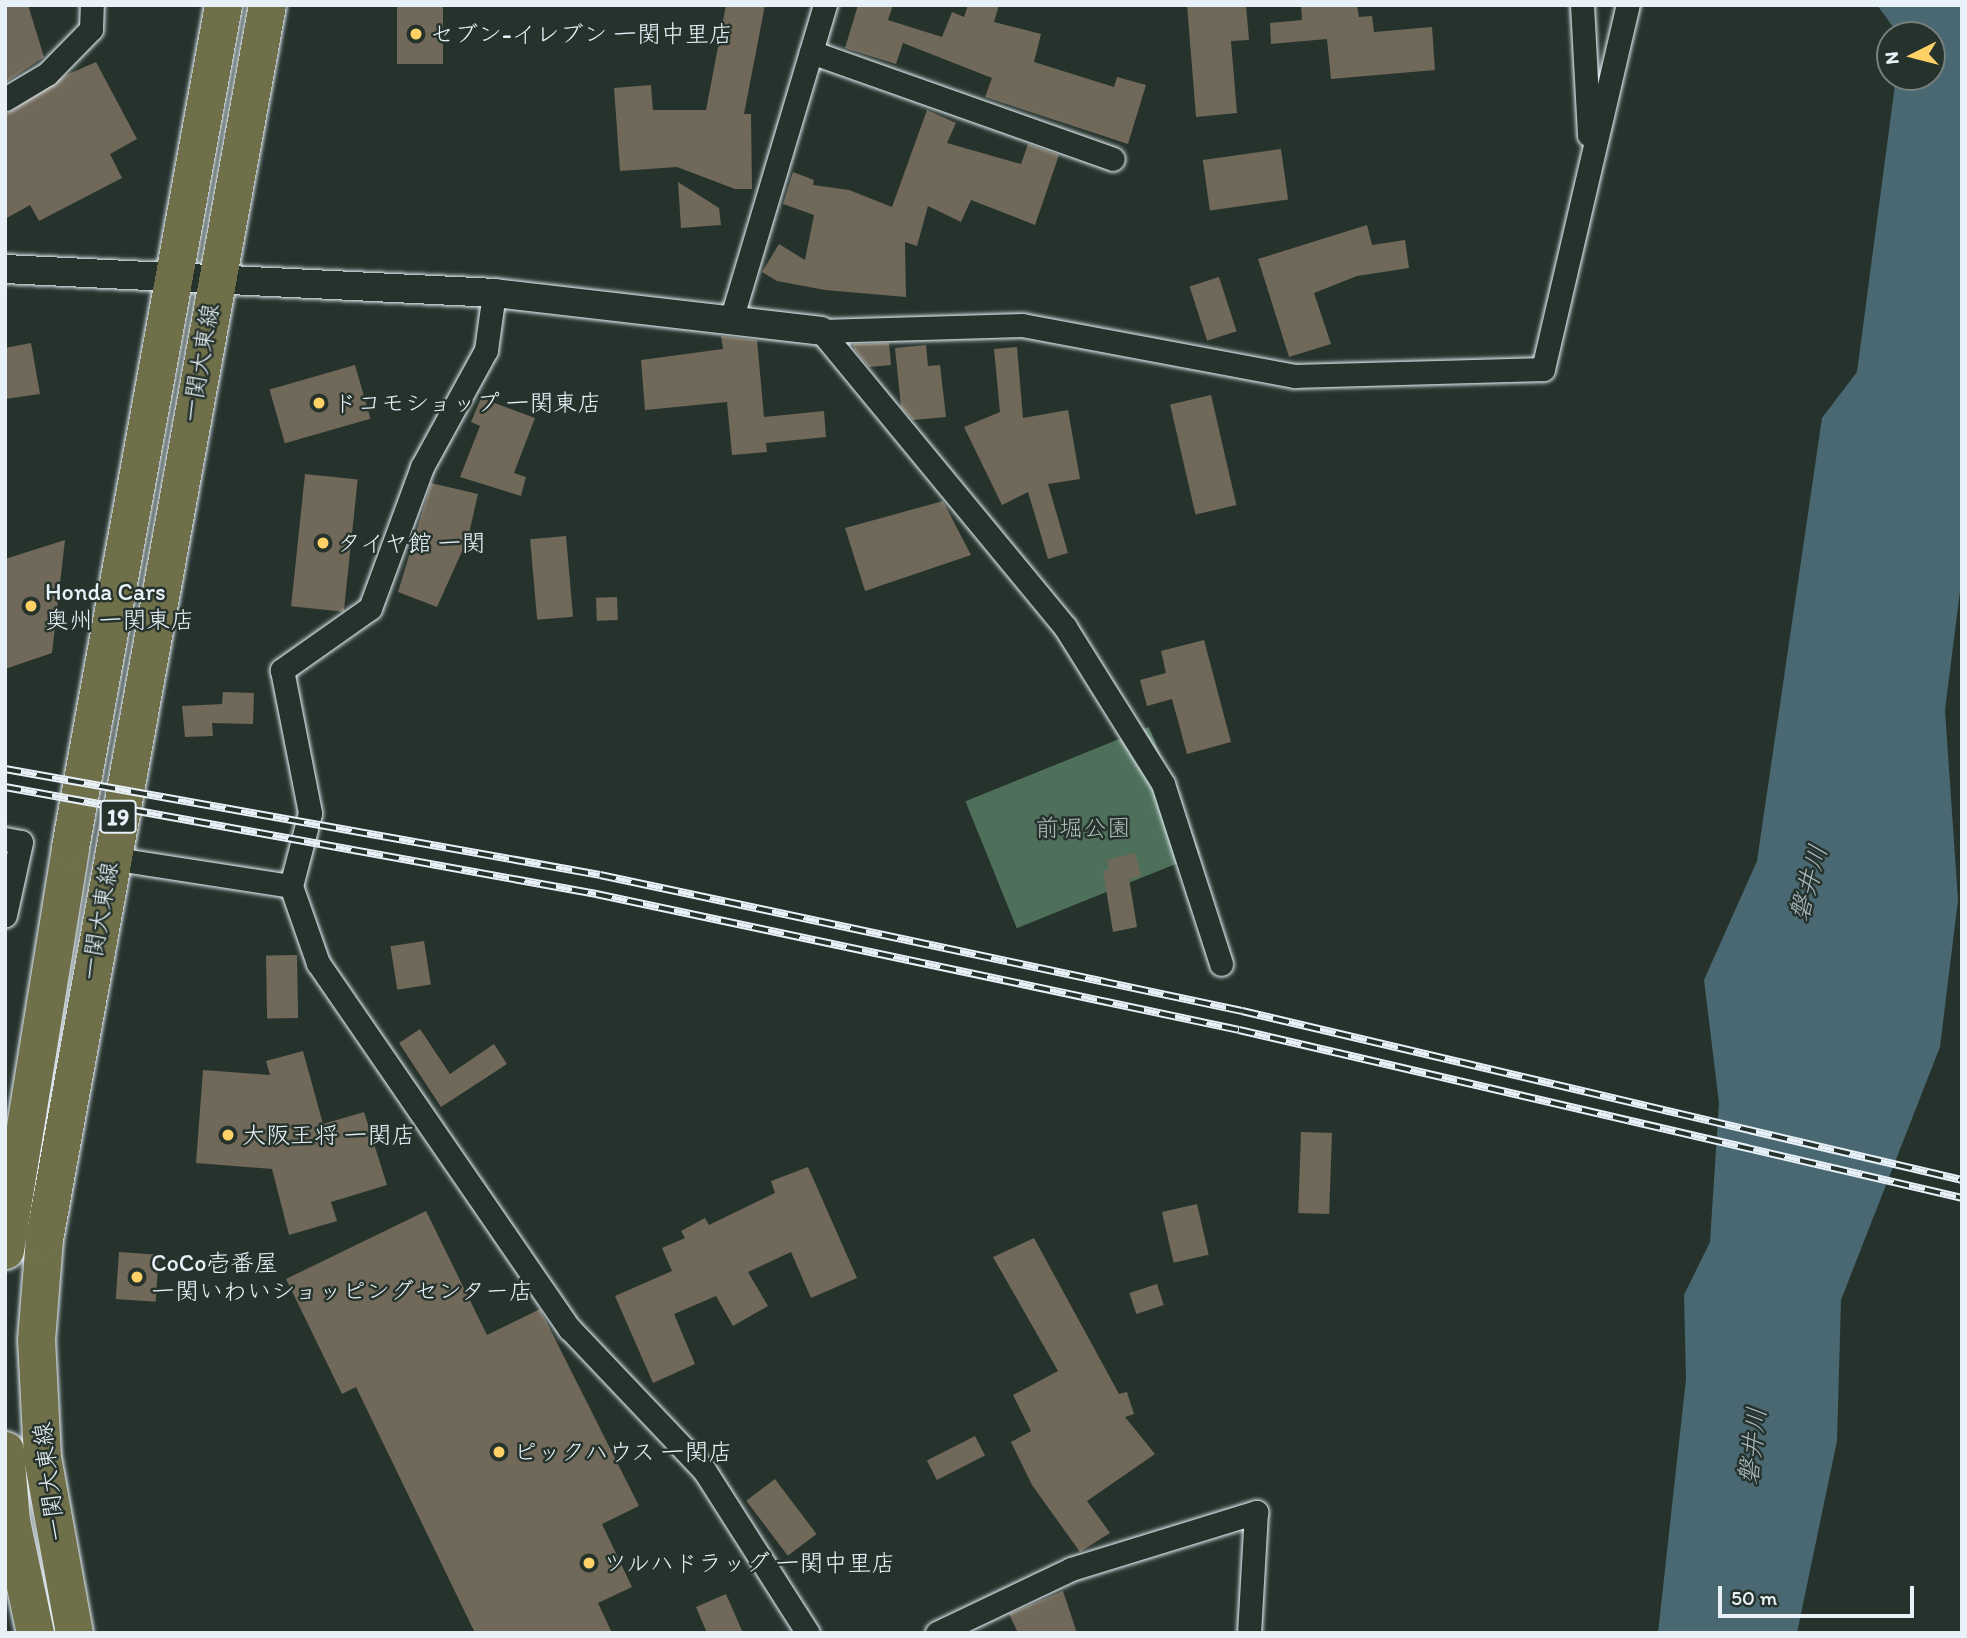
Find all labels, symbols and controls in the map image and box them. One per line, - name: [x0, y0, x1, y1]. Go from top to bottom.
- place label: セブン-イレブン 一関中里店: [430, 20, 733, 48]
- north arrow: [1876, 21, 1946, 91]
- marker: セブン-イレブン 一関中里店: [408, 26, 424, 42]
- text: N: [1880, 50, 1904, 66]
- street label: 一関大東線: [175, 301, 225, 425]
- place label: ドコモショップ 一関東店: [333, 389, 602, 417]
- marker: ドコモショップ 一関東店: [311, 395, 327, 411]
- place label: タイヤ館 一関: [337, 529, 486, 557]
- marker: タイヤ館 一関: [315, 535, 331, 551]
- place label: Honda Cars 奥州 一関東店: [45, 578, 194, 634]
- marker: Honda Cars 奥州 一関東店: [23, 598, 39, 614]
- road number: 19: [99, 797, 137, 836]
- park label: 前堀公園: [1035, 814, 1131, 842]
- water label: 磐井川: [1783, 841, 1835, 925]
- street label: 一関大東線: [74, 859, 124, 983]
- place label: 大阪王将 一関店: [242, 1121, 415, 1149]
- marker: 大阪王将 一関店: [220, 1127, 236, 1143]
- place label: CoCo壱番屋 一関いわいショッピングセンター店: [151, 1249, 535, 1305]
- marker: CoCo壱番屋 一関いわいショッピングセンター店: [129, 1269, 145, 1285]
- water label: 磐井川: [1733, 1405, 1773, 1487]
- street label: 一関大東線: [27, 1421, 71, 1543]
- place label: ピックハウス 一関店: [513, 1438, 734, 1466]
- marker: ピックハウス 一関店: [491, 1444, 507, 1460]
- place label: ツルハドラッグ 一関中里店: [603, 1549, 896, 1577]
- marker: ツルハドラッグ 一関中里店: [581, 1555, 597, 1571]
- scale bar: [1722, 1572, 1918, 1616]
- text: 50 m: [1731, 1585, 1777, 1610]

